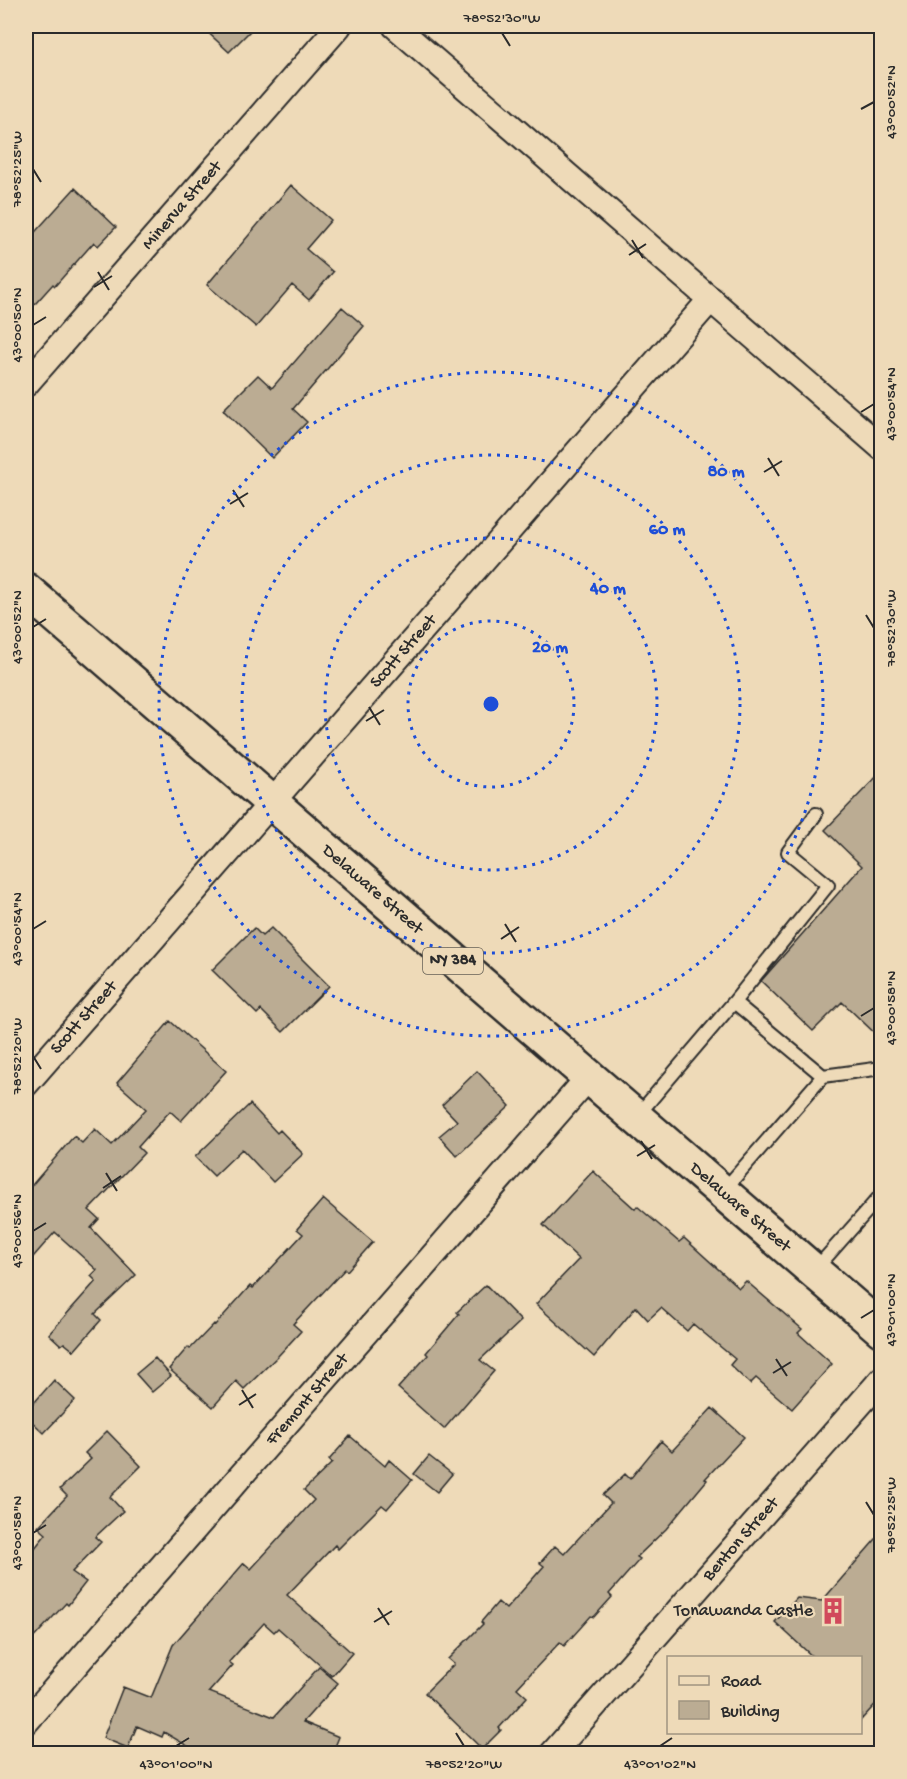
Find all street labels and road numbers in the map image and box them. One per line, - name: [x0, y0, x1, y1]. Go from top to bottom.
- street label: Minerva Street: [138, 156, 227, 254]
- street label: Scott Street: [366, 609, 442, 693]
- street label: Delaware Street: [317, 839, 429, 940]
- road number: NY 384: [423, 948, 483, 974]
- street label: Scott Street: [46, 975, 123, 1059]
- street label: Delaware Street: [685, 1157, 796, 1258]
- street label: Fremont Street: [261, 1348, 354, 1451]
- street label: Benton Street: [698, 1492, 784, 1586]

